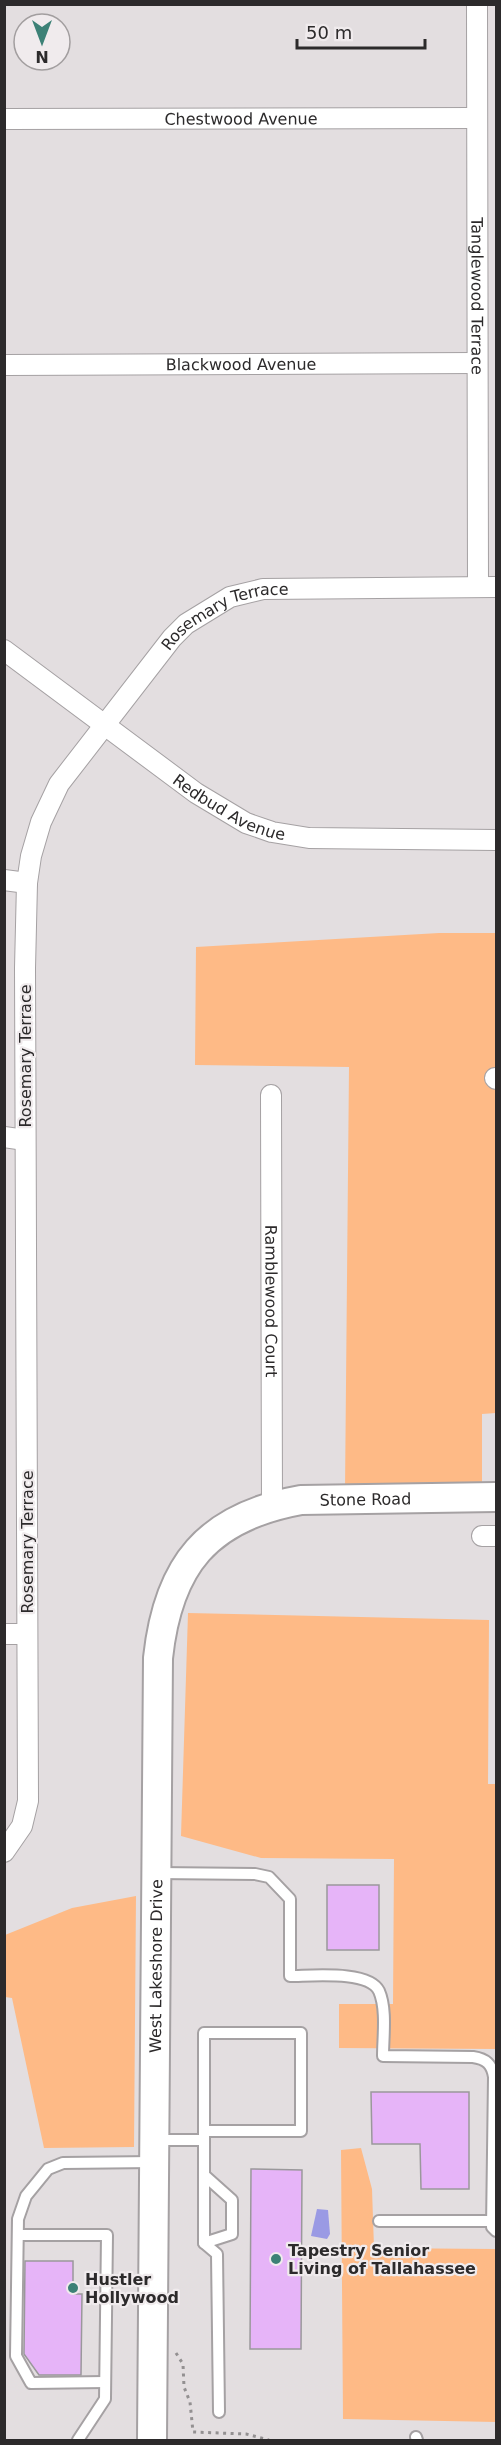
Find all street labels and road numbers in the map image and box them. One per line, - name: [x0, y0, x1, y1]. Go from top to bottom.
- street label: Chestwood Avenue: [164, 109, 318, 129]
- street label: Tanglewood Terrace: [467, 216, 487, 375]
- street label: Blackwood Avenue: [166, 355, 316, 374]
- street label: Rosemary Terrace: [157, 580, 289, 654]
- street label: Redbud Avenue: [169, 770, 287, 844]
- street label: Rosemary Terrace: [16, 984, 35, 1128]
- street label: Ramblewood Court: [261, 1225, 281, 1377]
- street label: Rosemary Terrace: [18, 1470, 37, 1614]
- street label: Stone Road: [320, 1489, 411, 1510]
- street label: West Lakeshore Drive: [146, 1879, 166, 2053]

